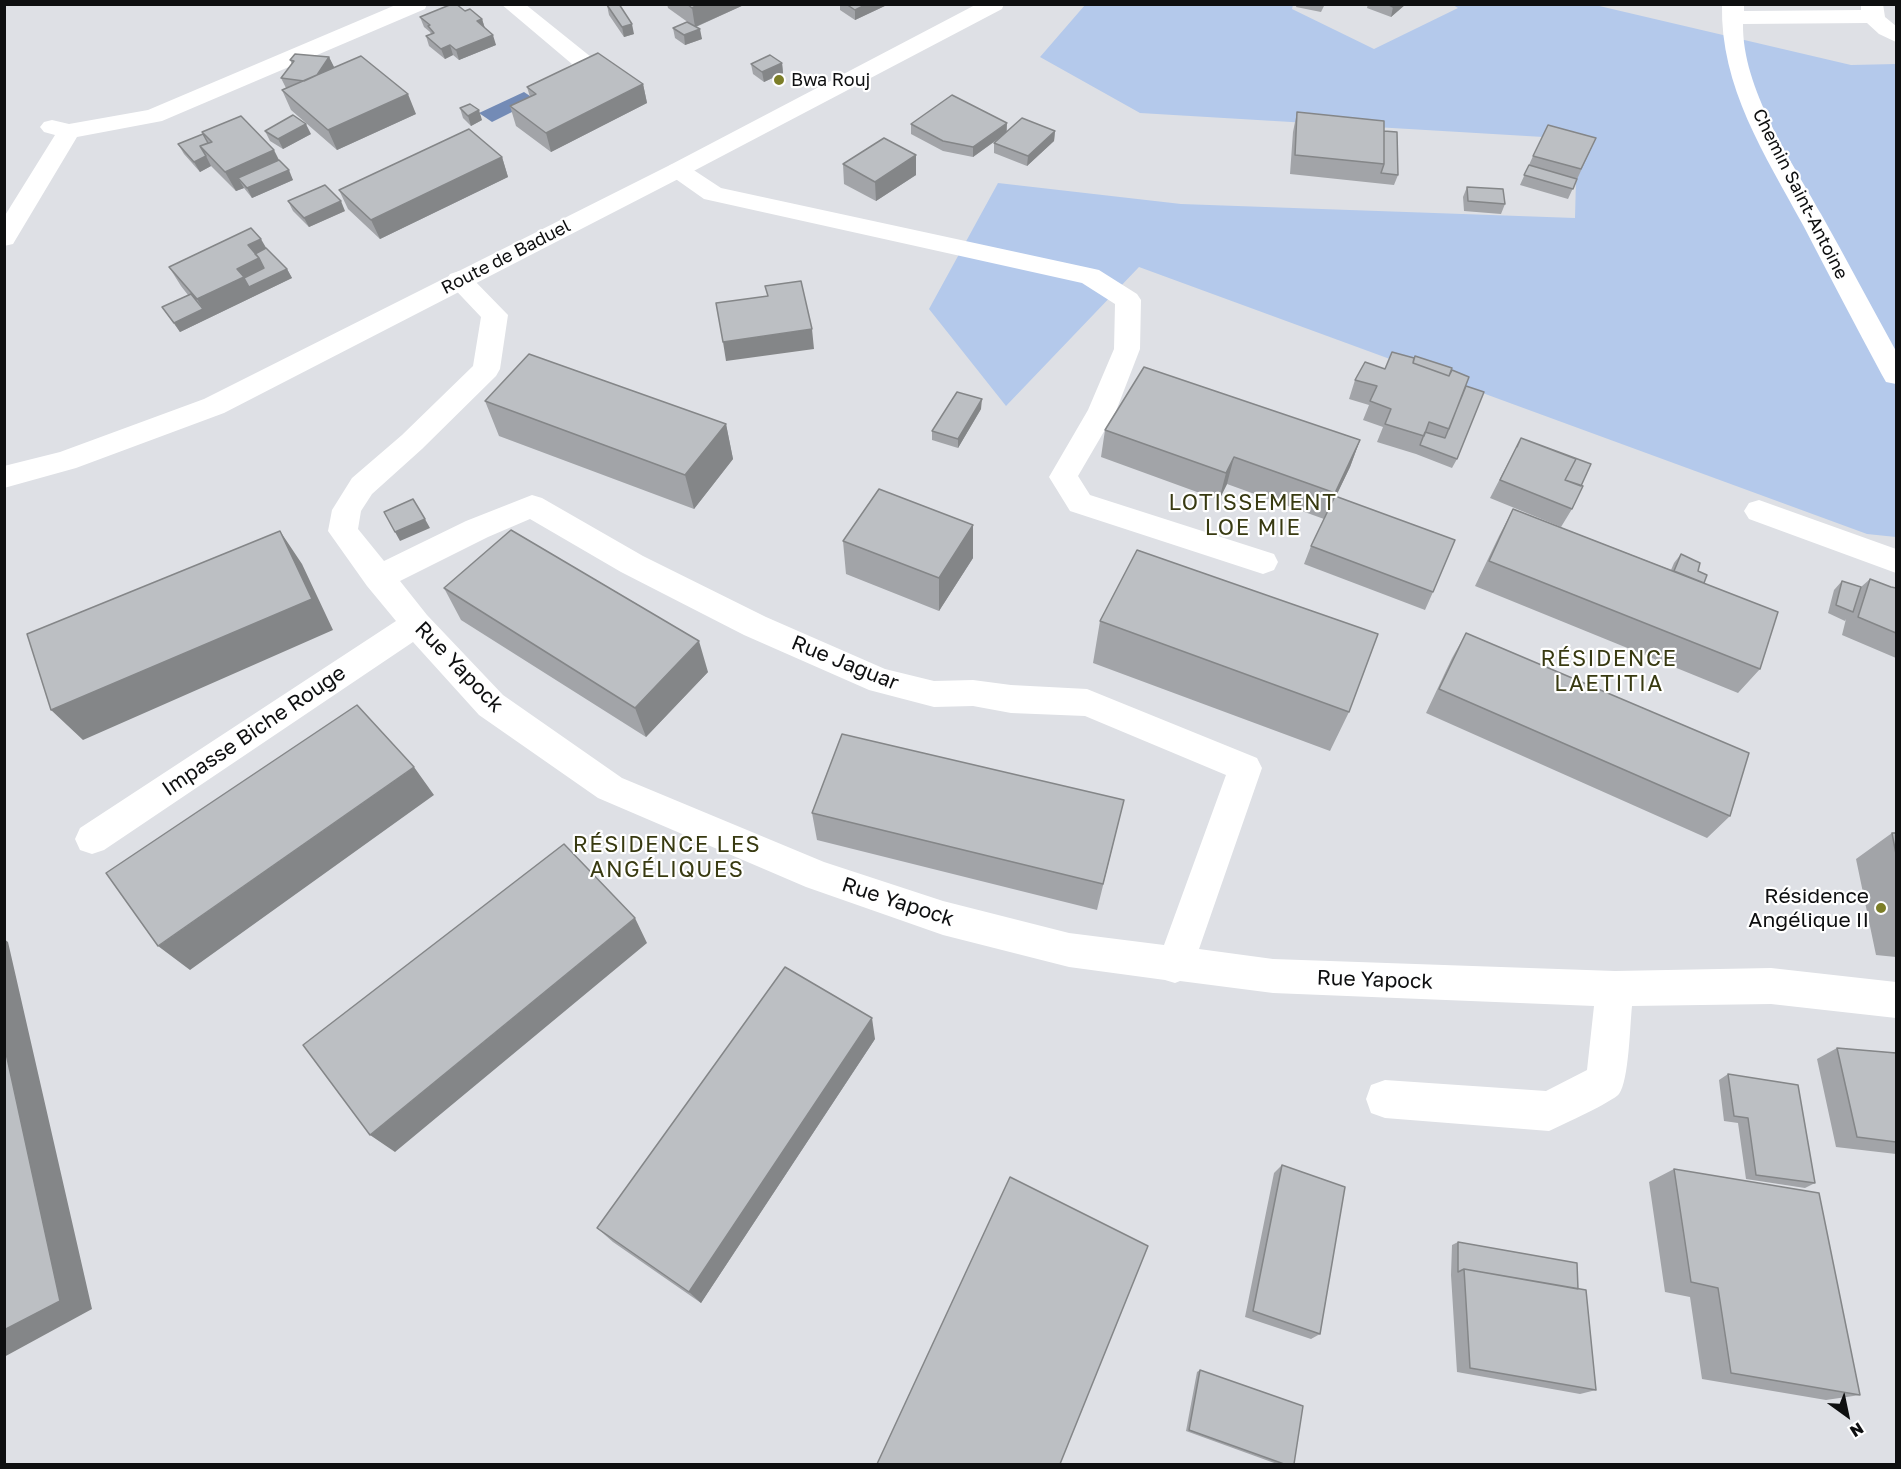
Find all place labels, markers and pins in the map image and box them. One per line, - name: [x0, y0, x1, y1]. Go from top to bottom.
- place label: Bwa Rouj: [791, 69, 870, 91]
- marker: Bwa Rouj: [772, 73, 786, 87]
- place label: Résidence Angélique II: [1748, 883, 1869, 933]
- marker: Résidence Angélique II: [1874, 901, 1888, 915]

